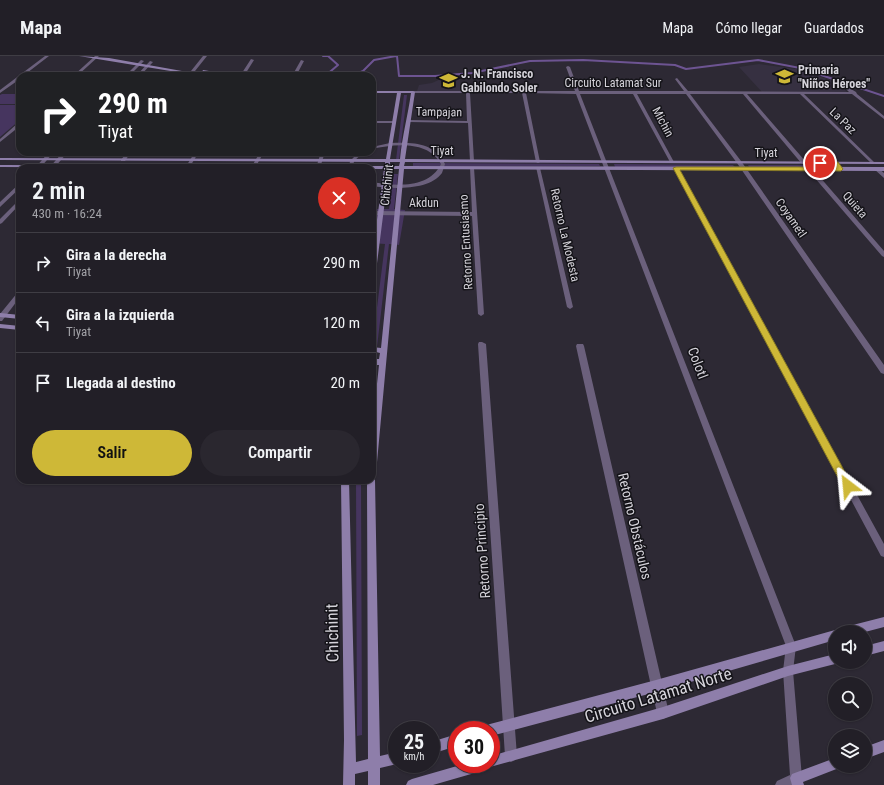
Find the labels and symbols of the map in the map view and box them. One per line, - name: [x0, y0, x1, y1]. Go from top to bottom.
- place label: Primaria "Niños Héroes": [798, 63, 870, 91]
- place label: J. N. Francisco Gabilondo Soler: [461, 67, 537, 95]
- school or university icon: Primaria "Niños Héroes": [775, 67, 795, 87]
- school or university icon: J. N. Francisco Gabilondo Soler: [438, 71, 458, 91]
- street label: Circuito Latamat Sur: [565, 76, 662, 90]
- street label: Tampajan: [416, 105, 462, 119]
- street label: Michin: [649, 105, 677, 139]
- street label: La Paz: [827, 105, 859, 137]
- street label: Tiyat: [430, 144, 454, 158]
- street label: Tiyat: [754, 146, 778, 160]
- pin: [803, 146, 837, 180]
- street label: Chichinit: [378, 163, 396, 206]
- street label: Retorno La Modesta: [547, 187, 583, 283]
- street label: Quieta: [840, 189, 871, 221]
- street label: Retorno Entusiasmo: [457, 194, 475, 290]
- street label: Akdun: [409, 196, 439, 210]
- street label: Coyametl: [773, 196, 809, 240]
- street label: Colotl: [685, 345, 711, 381]
- position arrow: [827, 465, 869, 507]
- street label: Retorno Obstáculos: [615, 471, 655, 581]
- street label: Retorno Principio: [471, 503, 493, 599]
- street label: Chichinit: [321, 603, 343, 663]
- street label: Circuito Latamat Norte: [582, 663, 734, 727]
- speed limit sign: 30: [448, 721, 500, 773]

